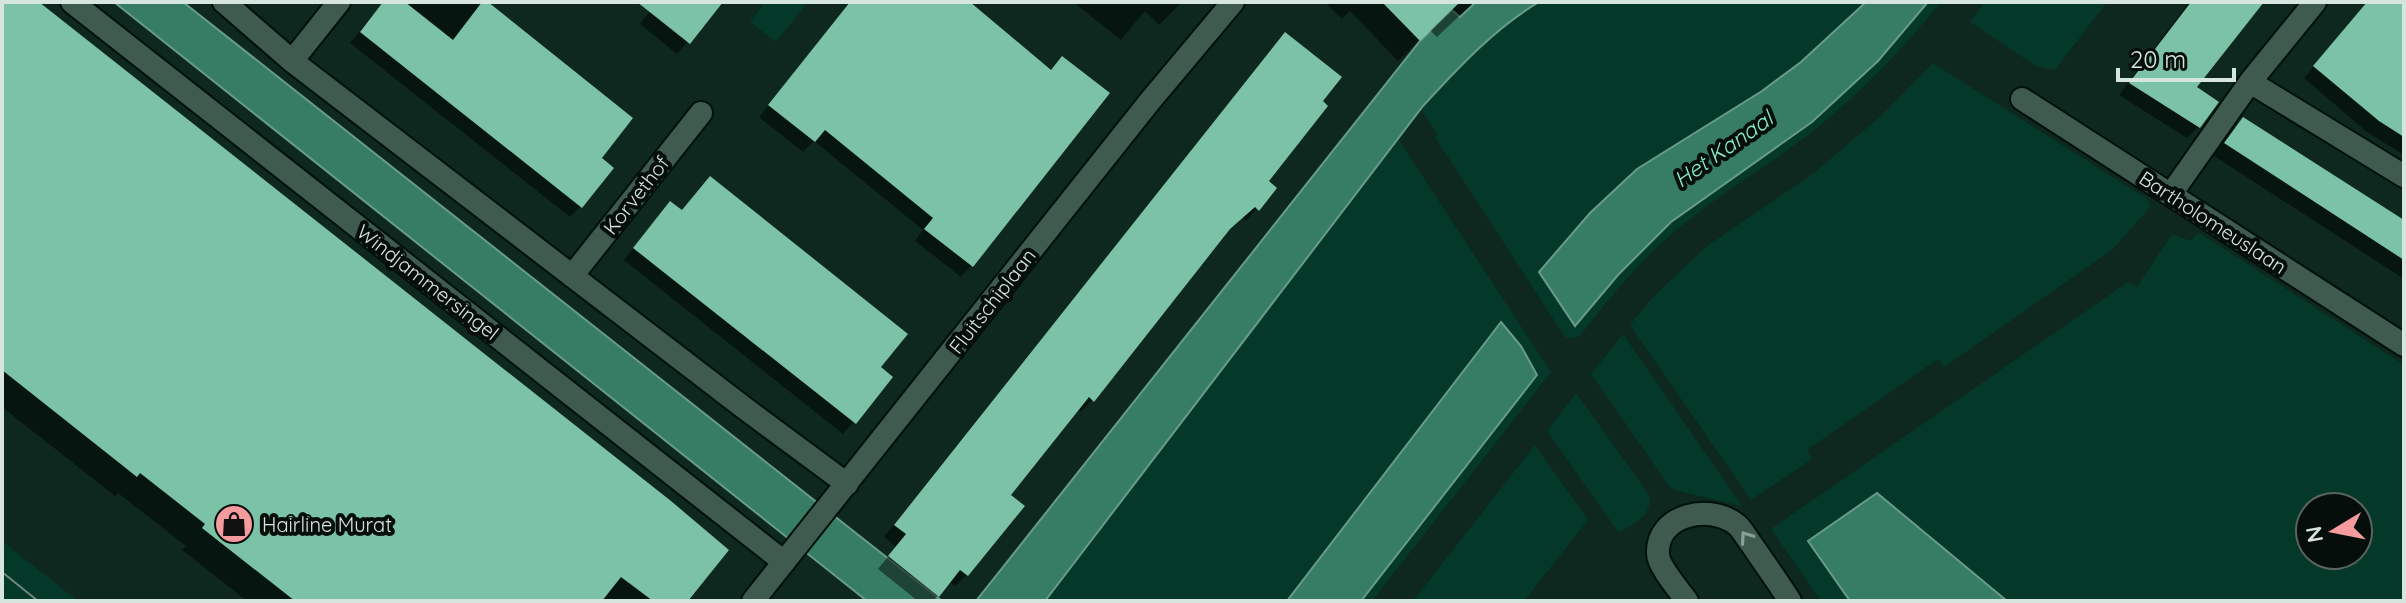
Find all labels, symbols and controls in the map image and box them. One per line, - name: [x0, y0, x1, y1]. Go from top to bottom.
- scale bar: [2118, 32, 2234, 82]
- text: 20 m: [2130, 44, 2186, 74]
- water label: Het Kanaal: [1668, 103, 1780, 193]
- street label: Korvethof: [598, 151, 674, 239]
- street label: Bartholomeuslaan: [2135, 165, 2291, 279]
- street label: Windjammersingel: [352, 219, 504, 345]
- street label: Fluitschiplaan: [943, 243, 1041, 359]
- north arrow: [2294, 491, 2374, 571]
- shop icon: Hairline Murat: [213, 503, 255, 545]
- place label: Hairline Murat: [262, 512, 392, 537]
- text: N: [2299, 524, 2329, 545]
- one-way arrow: [1741, 531, 1756, 546]

